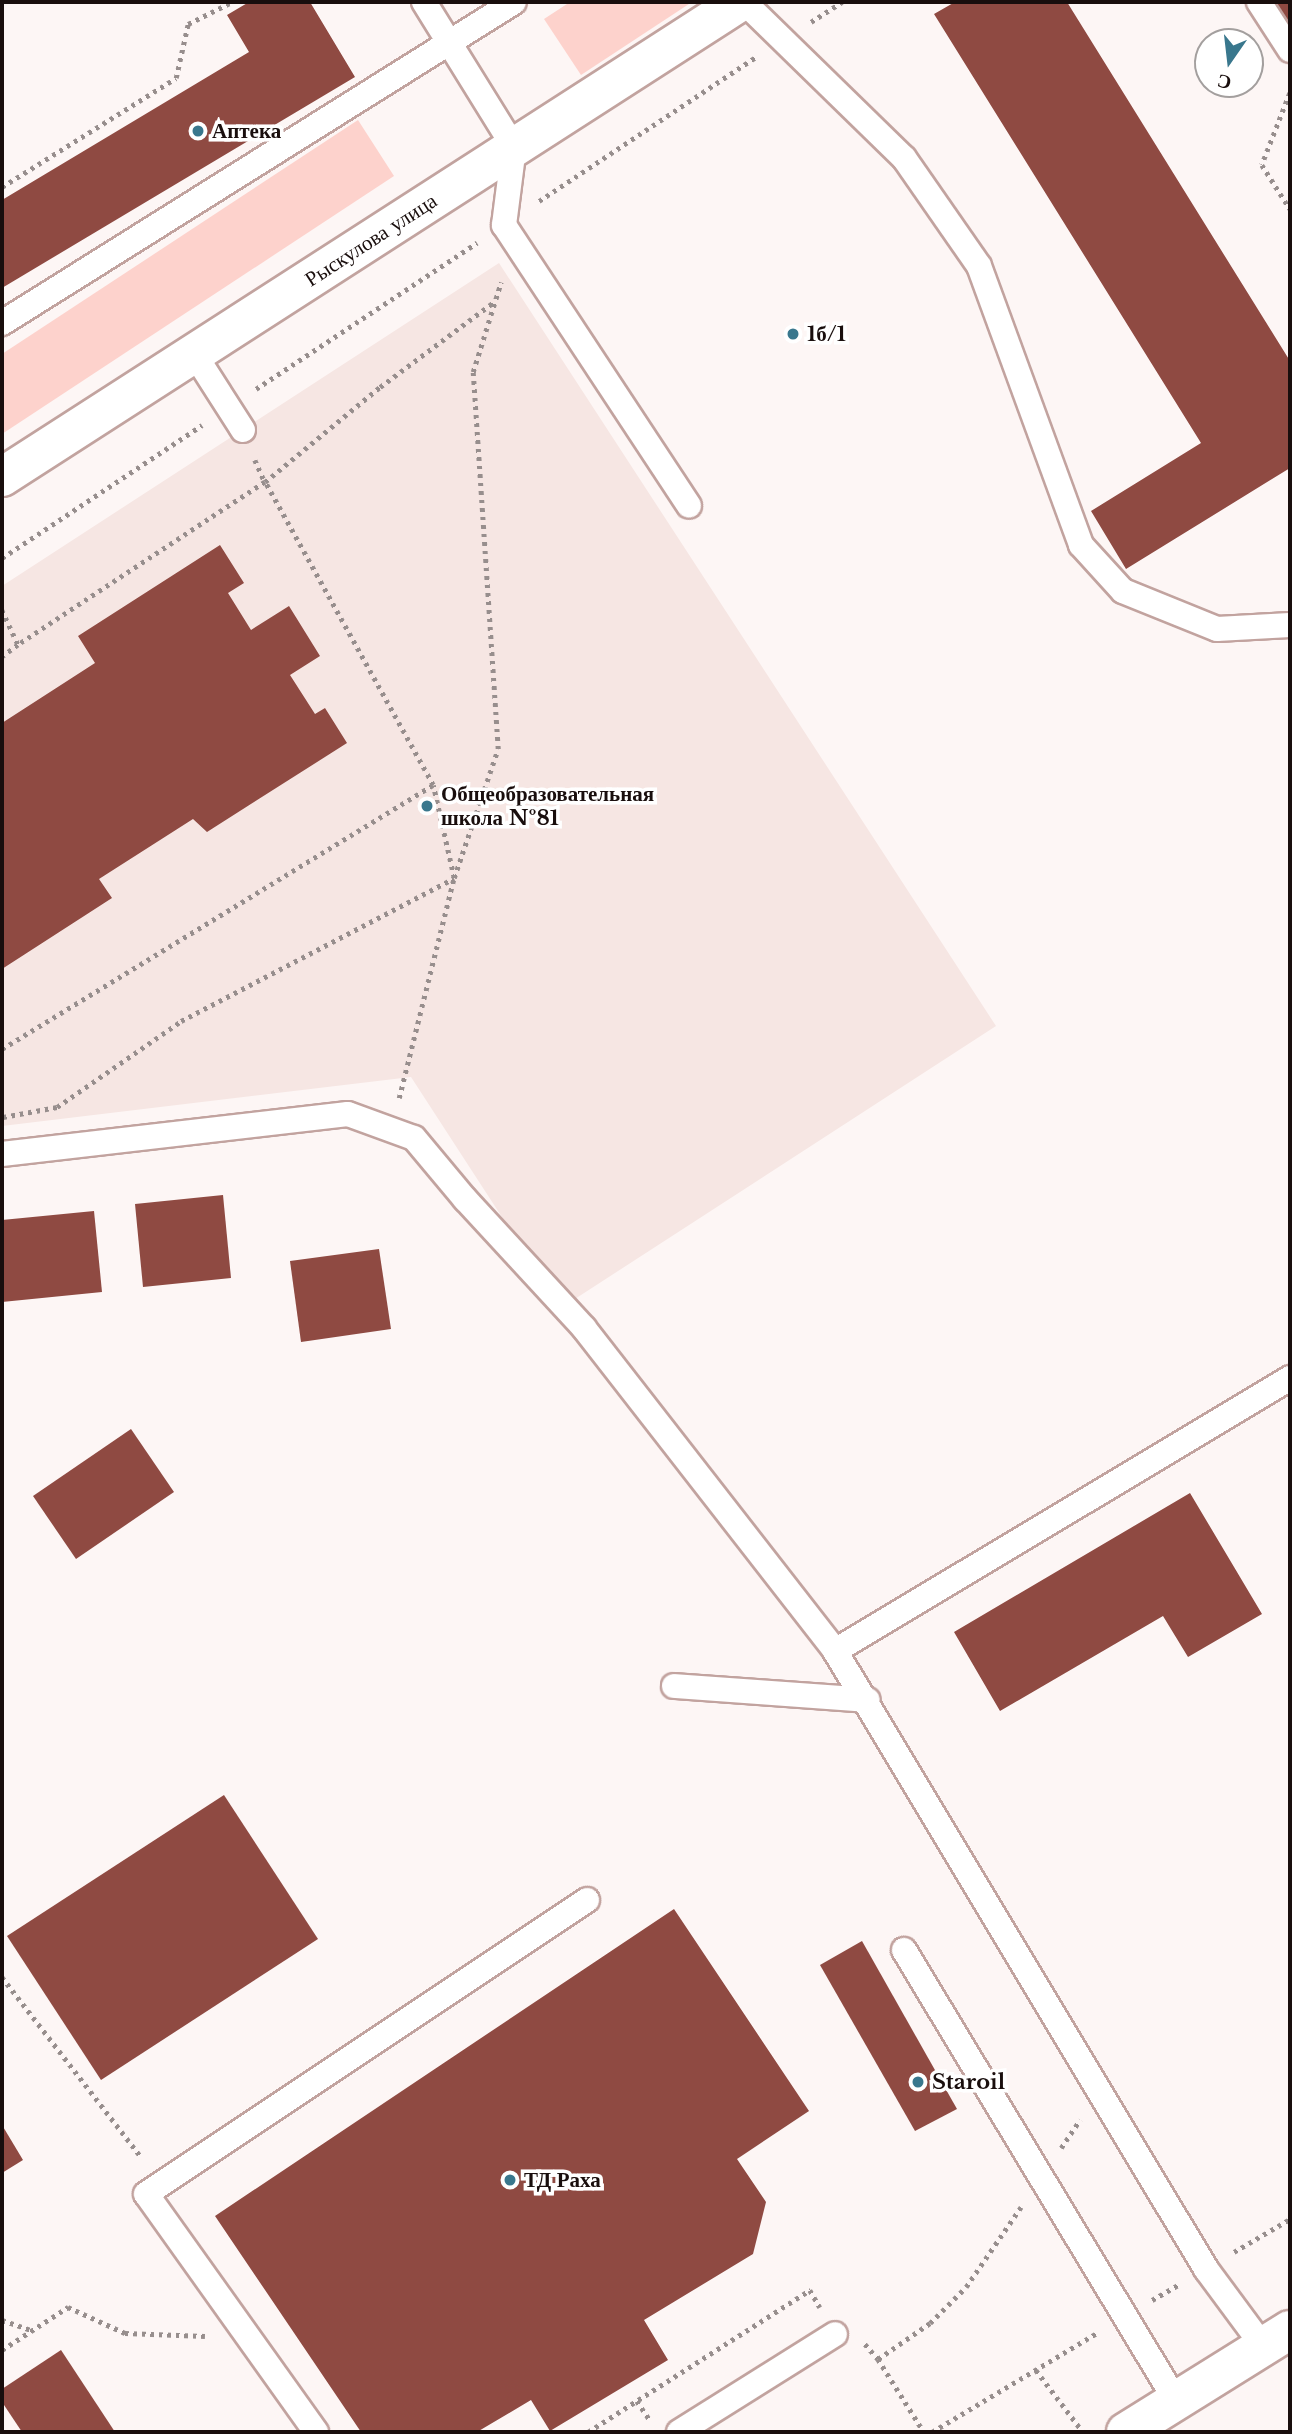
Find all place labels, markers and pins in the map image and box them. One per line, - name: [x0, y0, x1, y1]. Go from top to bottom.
- place label: Аптека: [212, 118, 281, 144]
- marker: Аптека: [190, 123, 206, 139]
- place label: 1б/1: [807, 321, 846, 347]
- marker: 1б/1: [785, 326, 801, 342]
- place label: Общеобразовательная школа №81: [441, 781, 654, 831]
- marker: Общеобразовательная школа №81: [419, 798, 435, 814]
- place label: Staroil: [932, 2069, 1005, 2095]
- marker: Staroil: [910, 2074, 926, 2090]
- place label: ТД Раха: [524, 2167, 601, 2193]
- marker: ТД Раха: [502, 2172, 518, 2188]

